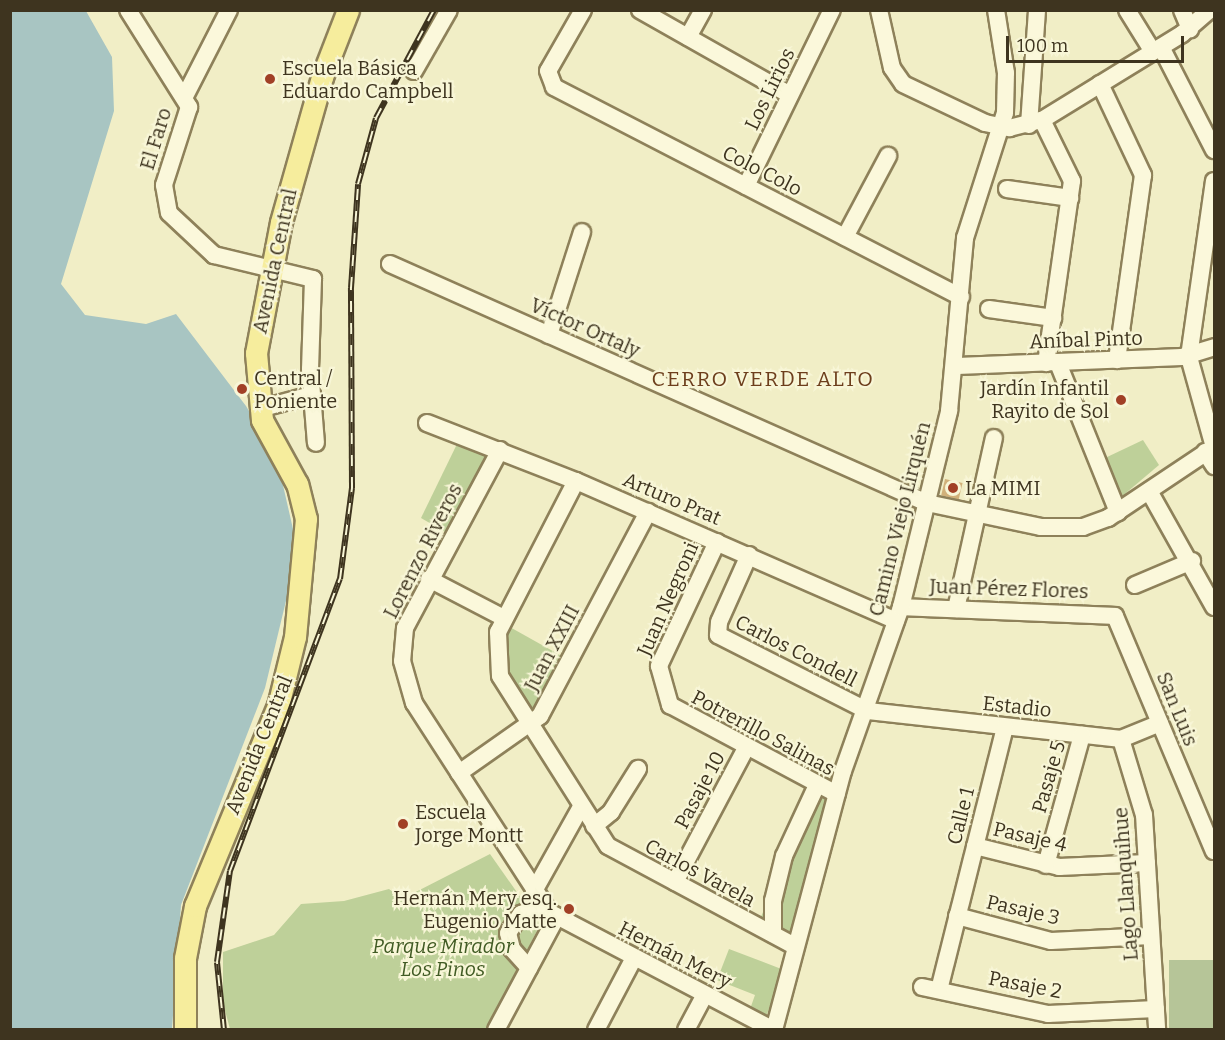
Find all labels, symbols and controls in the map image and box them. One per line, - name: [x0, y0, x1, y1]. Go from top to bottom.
- scale bar: [1009, 24, 1188, 62]
- text: 100 m: [1017, 35, 1068, 57]
- street label: Los Lirios: [740, 44, 800, 134]
- place label: Escuela Básica Eduardo Campbell: [282, 56, 454, 103]
- marker: Escuela Básica Eduardo Campbell: [263, 72, 277, 86]
- street label: El Faro: [135, 105, 177, 173]
- street label: Colo Colo: [718, 141, 806, 201]
- street label: Avenida Central: [248, 186, 302, 336]
- street label: Víctor Ortaly: [526, 293, 644, 363]
- street label: Aníbal Pinto: [1029, 326, 1143, 354]
- place label: Central / Poniente: [254, 366, 337, 413]
- district label: CERRO VERDE ALTO: [652, 366, 874, 392]
- place label: Jardín Infantil Rayito de Sol: [980, 376, 1109, 423]
- marker: Central / Poniente: [235, 382, 249, 396]
- marker: Jardín Infantil Rayito de Sol: [1114, 393, 1128, 407]
- street label: Camino Viejo Lirquén: [864, 419, 936, 619]
- street label: Arturo Prat: [619, 468, 725, 530]
- place label: La MIMI: [965, 476, 1040, 500]
- street label: Lorenzo Riveros: [379, 479, 467, 623]
- marker: La MIMI: [946, 481, 960, 495]
- street label: Juan Negroni: [632, 538, 704, 660]
- street label: Juan Pérez Flores: [929, 574, 1089, 604]
- street label: Juan XXIII: [519, 601, 585, 695]
- street label: Carlos Condell: [731, 610, 861, 692]
- street label: San Luis: [1151, 668, 1203, 750]
- street label: Avenida Central: [220, 672, 298, 818]
- street label: Potrerillo Salinas: [687, 685, 839, 781]
- street label: Estadio: [981, 691, 1053, 723]
- street label: Pasaje 5: [1027, 738, 1071, 816]
- street label: Pasaje 10: [670, 747, 730, 833]
- street label: Calle 1: [942, 785, 980, 847]
- place label: Escuela Jorge Montt: [415, 801, 523, 848]
- street label: Lago Llanquihue: [1109, 806, 1143, 962]
- marker: Escuela Jorge Montt: [396, 817, 410, 831]
- street label: Pasaje 4: [991, 817, 1069, 857]
- street label: Carlos Varela: [641, 834, 759, 912]
- place label: Hernán Mery esq. Eugenio Matte: [393, 886, 557, 933]
- street label: Pasaje 3: [984, 890, 1062, 930]
- marker: Hernán Mery esq. Eugenio Matte: [562, 902, 576, 916]
- street label: Hernán Mery: [615, 916, 735, 994]
- park label: Parque Mirador Los Pinos: [372, 935, 514, 982]
- street label: Pasaje 2: [986, 966, 1064, 1004]

